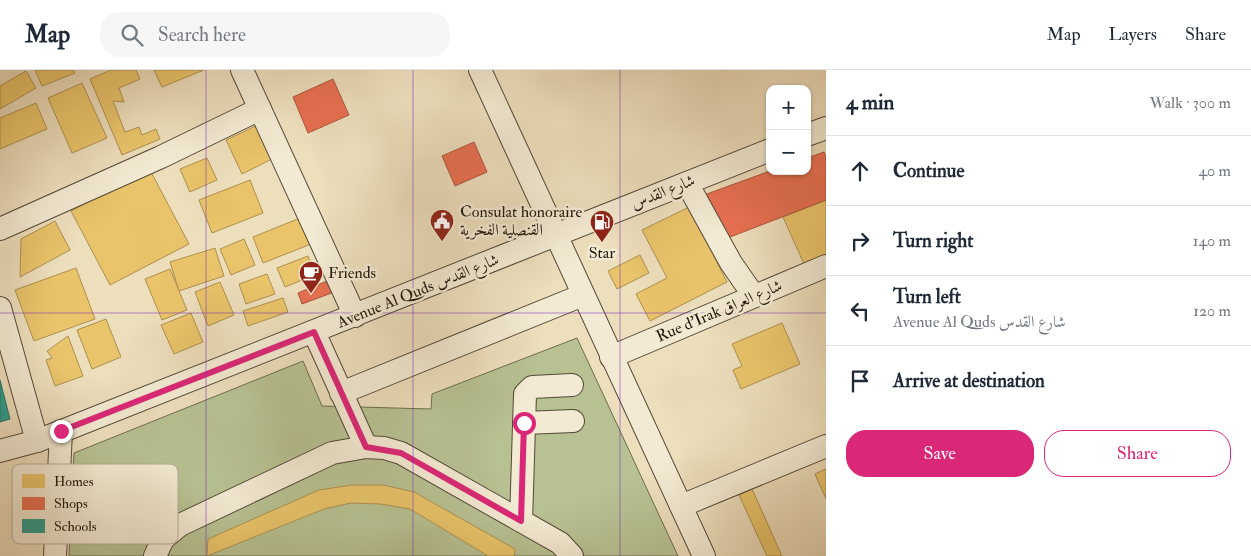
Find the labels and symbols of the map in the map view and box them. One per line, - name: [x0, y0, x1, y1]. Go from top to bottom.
- street label: شارع القدس: [628, 170, 699, 217]
- place label: Consulat honoraire القنصلية الفخرية: [460, 202, 582, 240]
- public building icon: Consulat honoraire القنصلية الفخرية: [429, 208, 455, 242]
- fuel station icon: Star: [589, 209, 615, 243]
- place label: Star: [589, 243, 615, 263]
- street label: Avenue Al Quds شارع القدس: [333, 249, 503, 336]
- cafe icon: Friends: [298, 260, 324, 294]
- place label: Friends: [328, 263, 376, 283]
- street label: Rue d'Irak شارع العراق: [653, 275, 786, 349]
- route start: [513, 412, 536, 435]
- route end: [50, 420, 73, 443]
- legend: [12, 464, 178, 544]
- text: Homes: [54, 473, 94, 490]
- text: Shops: [54, 495, 88, 513]
- text: Schools: [54, 518, 97, 535]

